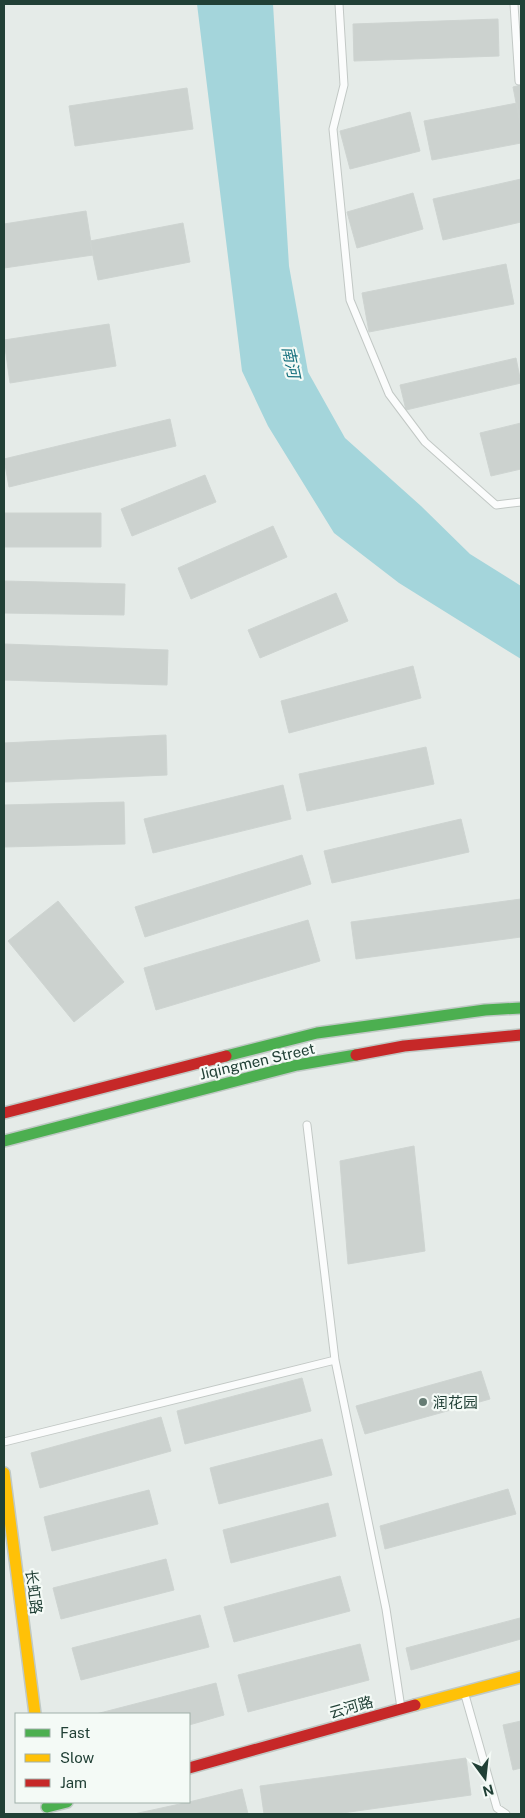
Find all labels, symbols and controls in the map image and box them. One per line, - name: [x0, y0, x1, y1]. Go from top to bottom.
- water label: 南河: [278, 344, 304, 383]
- street label: Jiqingmen Street: [198, 1039, 317, 1083]
- place label: 润花园: [433, 1394, 478, 1411]
- marker: 润花园: [417, 1396, 429, 1408]
- street label: 长虹路: [23, 1569, 45, 1615]
- street label: 云河路: [327, 1693, 375, 1721]
- legend: [15, 1713, 190, 1803]
- text: Fast: [60, 1724, 90, 1741]
- text: Slow: [60, 1749, 95, 1766]
- north arrow: [460, 1753, 510, 1803]
- text: Jam: [60, 1774, 87, 1791]
- text: N: [481, 1781, 496, 1800]

